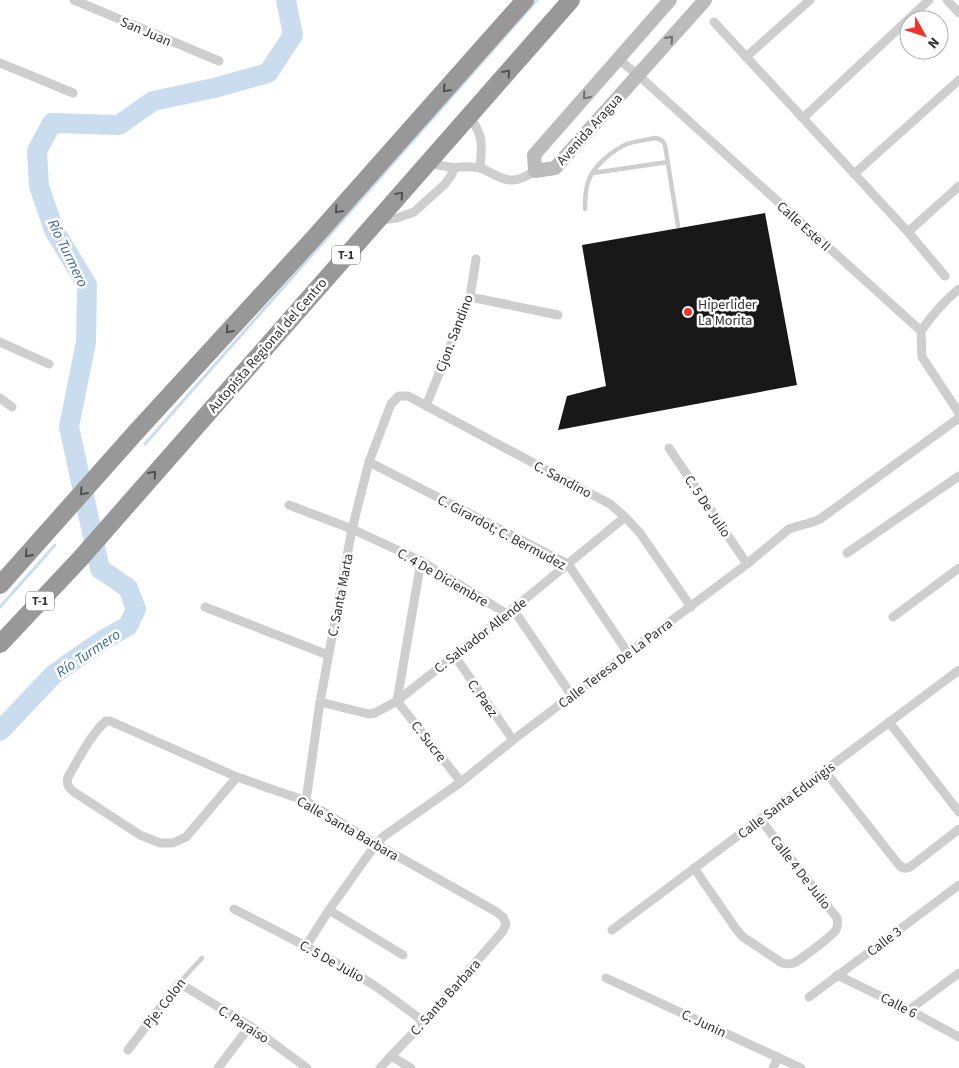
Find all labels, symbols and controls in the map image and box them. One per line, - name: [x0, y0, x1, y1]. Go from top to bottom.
- north arrow: [899, 10, 949, 60]
- street label: San Juan: [117, 12, 174, 52]
- text: N: [923, 33, 944, 53]
- one-way arrow: [664, 36, 673, 45]
- one-way arrow: [501, 69, 510, 78]
- one-way arrow: [443, 83, 452, 92]
- street label: Avenida Aragua: [552, 89, 627, 170]
- one-way arrow: [583, 90, 592, 99]
- one-way arrow: [394, 191, 403, 200]
- street label: Calle Este II: [772, 197, 835, 256]
- one-way arrow: [335, 205, 344, 214]
- water label: Río Turmero: [42, 216, 93, 291]
- road number: T-1: [332, 246, 360, 264]
- street label: Autopista Regional del Centro: [203, 274, 332, 417]
- street label: Cjon. Sandino: [431, 292, 479, 375]
- place label: Hiperlider La Morita: [698, 295, 757, 331]
- marker: Hiperlider La Morita: [682, 306, 694, 318]
- one-way arrow: [226, 325, 235, 334]
- street label: C. Sandino: [530, 456, 595, 503]
- one-way arrow: [147, 471, 156, 480]
- street label: C. 5 De Julio: [679, 471, 735, 542]
- one-way arrow: [80, 486, 89, 495]
- street label: C. Girardot; C. Bermudez: [434, 490, 569, 575]
- street label: C. 4 De Diciembre: [393, 544, 492, 612]
- one-way arrow: [25, 548, 34, 557]
- street label: C. Santa Marta: [323, 552, 359, 638]
- road number: T-1: [26, 592, 54, 610]
- street label: C. Salvador Allende: [430, 593, 531, 678]
- street label: Calle Teresa De La Parra: [554, 614, 677, 714]
- water label: Río Turmero: [52, 624, 125, 683]
- street label: C. Paez: [462, 676, 502, 721]
- street label: C. Sucre: [406, 717, 451, 766]
- street label: Calle Santa Eduvigis: [734, 757, 840, 844]
- street label: Calle Santa Barbara: [293, 792, 402, 866]
- street label: Calle 4 De Julio: [765, 831, 835, 914]
- street label: Calle 3: [863, 922, 906, 961]
- street label: C. 5 De Julio: [295, 936, 368, 988]
- street label: C. Santa Barbara: [406, 955, 486, 1040]
- street label: Pje. Colon: [139, 974, 191, 1033]
- street label: Calle 6: [877, 988, 920, 1024]
- street label: C. Paraiso: [214, 1001, 273, 1049]
- street label: C. Junin: [678, 1005, 729, 1043]

